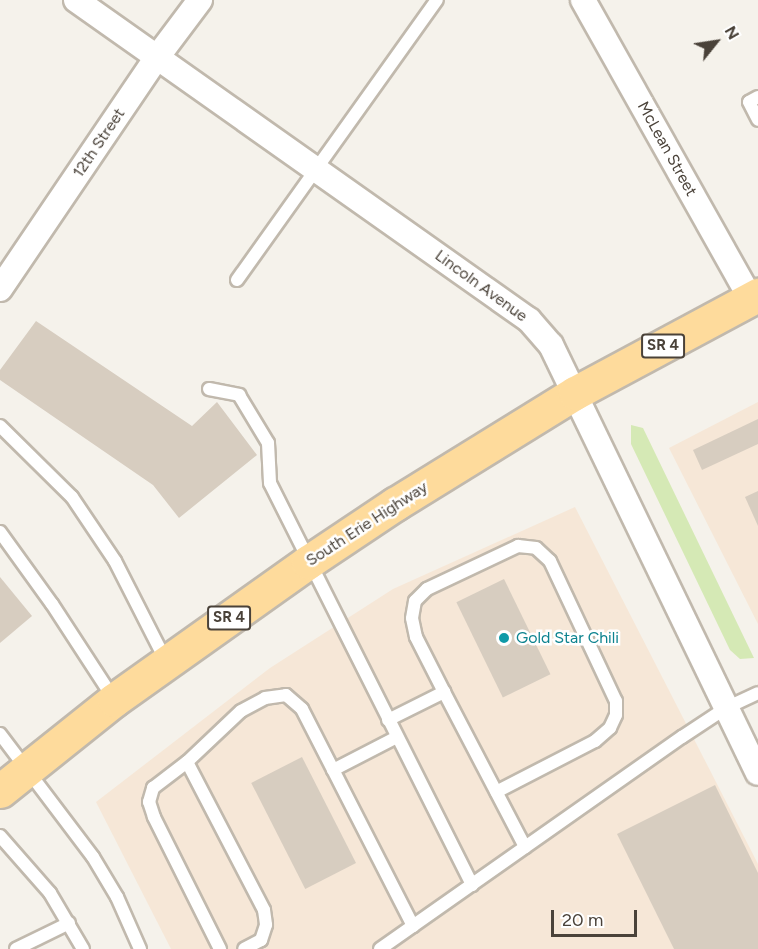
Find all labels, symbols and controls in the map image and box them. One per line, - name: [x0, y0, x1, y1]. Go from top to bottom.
- north arrow: [686, 12, 746, 72]
- text: N: [721, 23, 743, 43]
- street label: McLean Street: [633, 98, 701, 200]
- street label: 12th Street: [69, 105, 129, 181]
- street label: Lincoln Avenue: [431, 246, 531, 326]
- road number: SR 4: [640, 334, 686, 358]
- street label: South Erie Highway: [303, 478, 431, 570]
- road number: SR 4: [206, 606, 252, 630]
- place label: Gold Star Chili: [516, 628, 619, 648]
- marker: Gold Star Chili: [497, 631, 511, 645]
- scale bar: [554, 898, 640, 936]
- text: 20 m: [562, 909, 603, 931]

